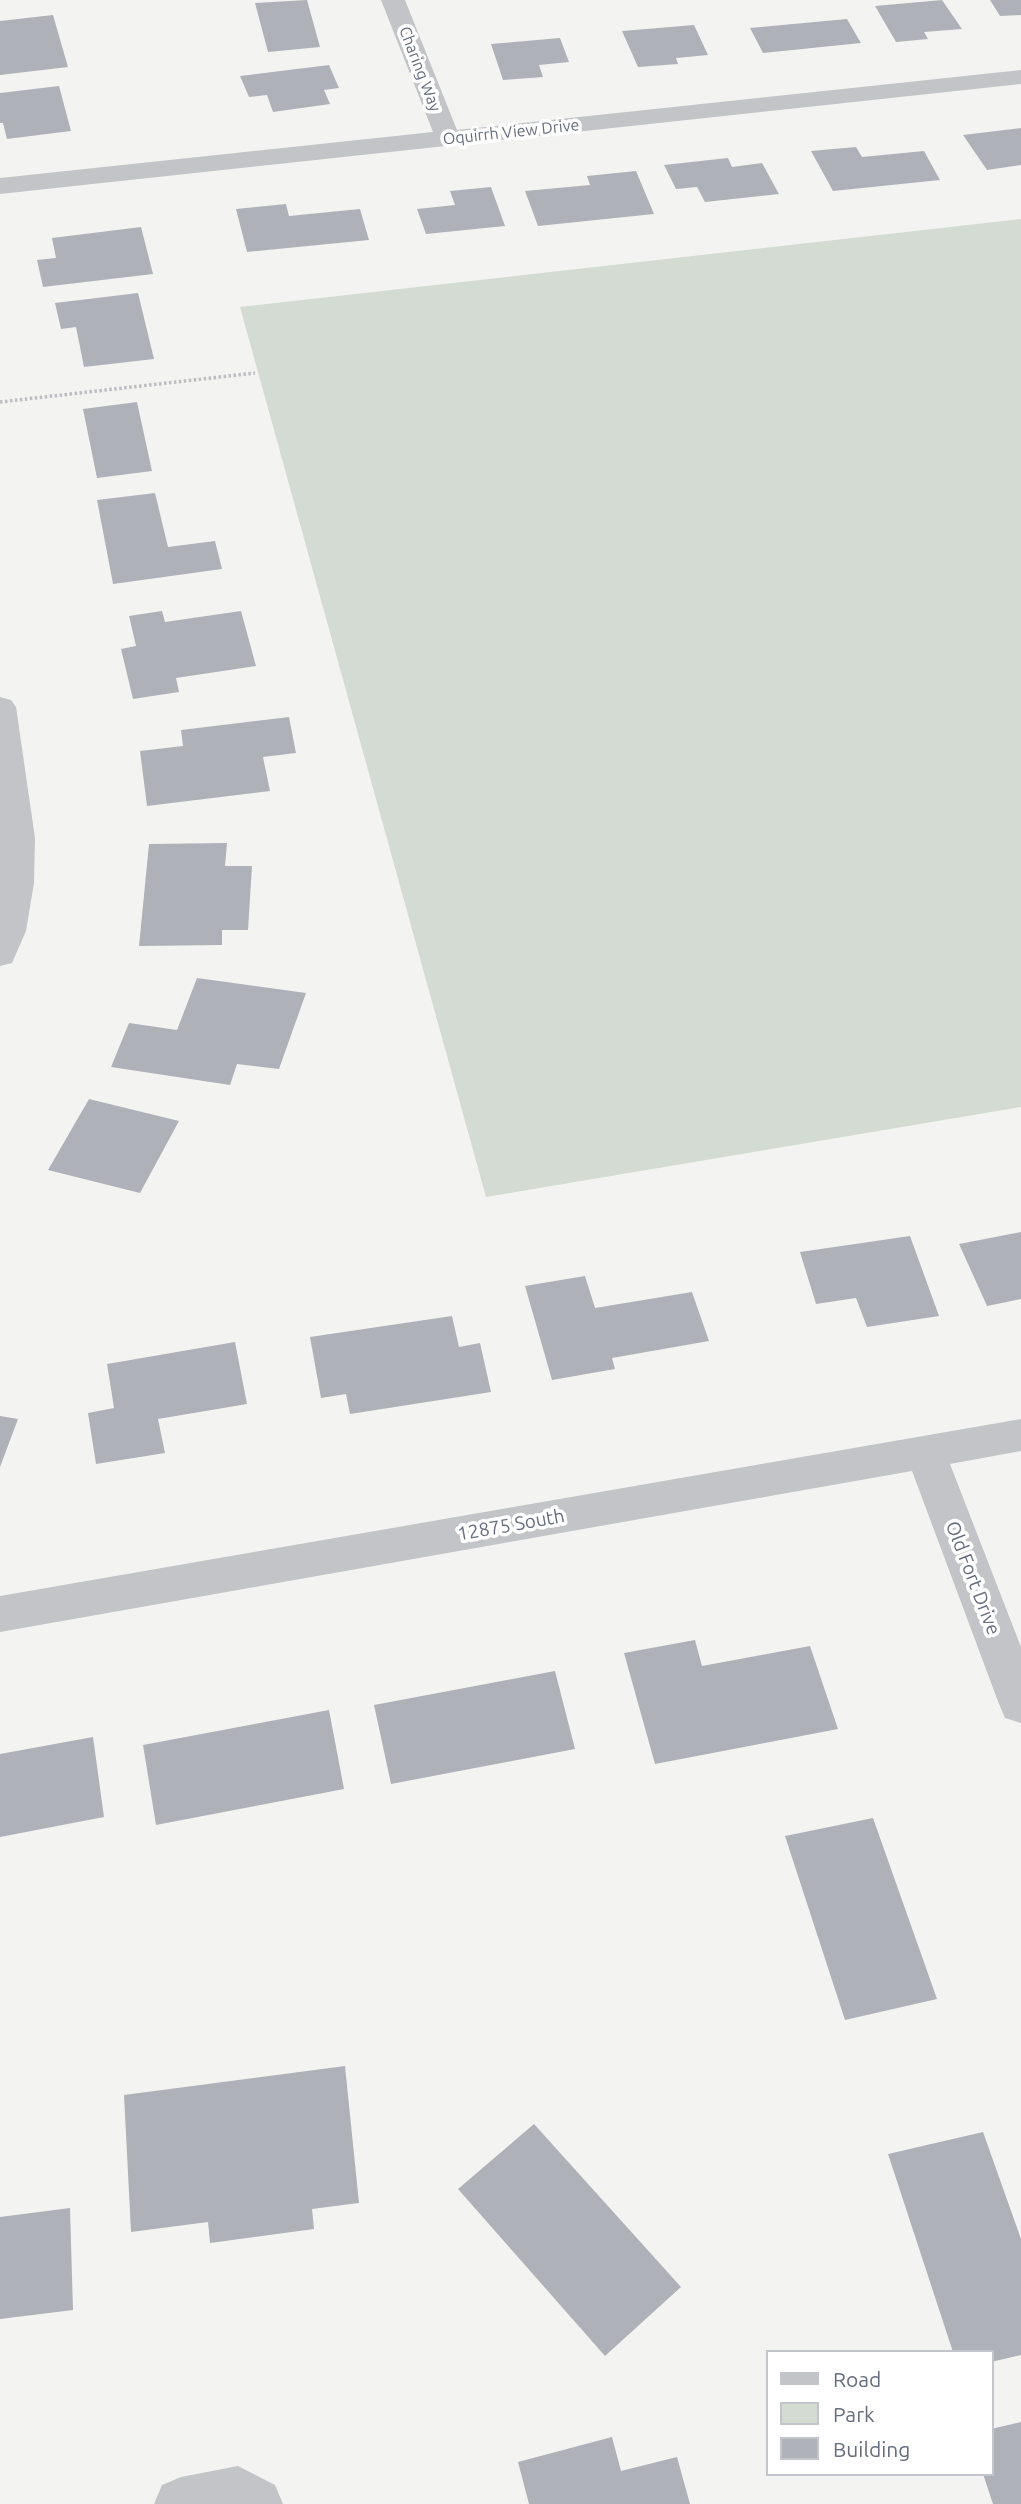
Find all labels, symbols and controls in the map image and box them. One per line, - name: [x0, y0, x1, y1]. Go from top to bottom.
- street label: Charing Way: [395, 24, 445, 114]
- street label: Oquirrh View Drive: [442, 115, 580, 149]
- street label: 12875 South: [456, 1504, 566, 1546]
- street label: Old Fort Drive: [941, 1518, 1005, 1638]
- legend: [766, 2350, 993, 2476]
- text: Road: [833, 2367, 881, 2391]
- text: Park: [833, 2402, 875, 2426]
- text: Building: [833, 2437, 910, 2461]

